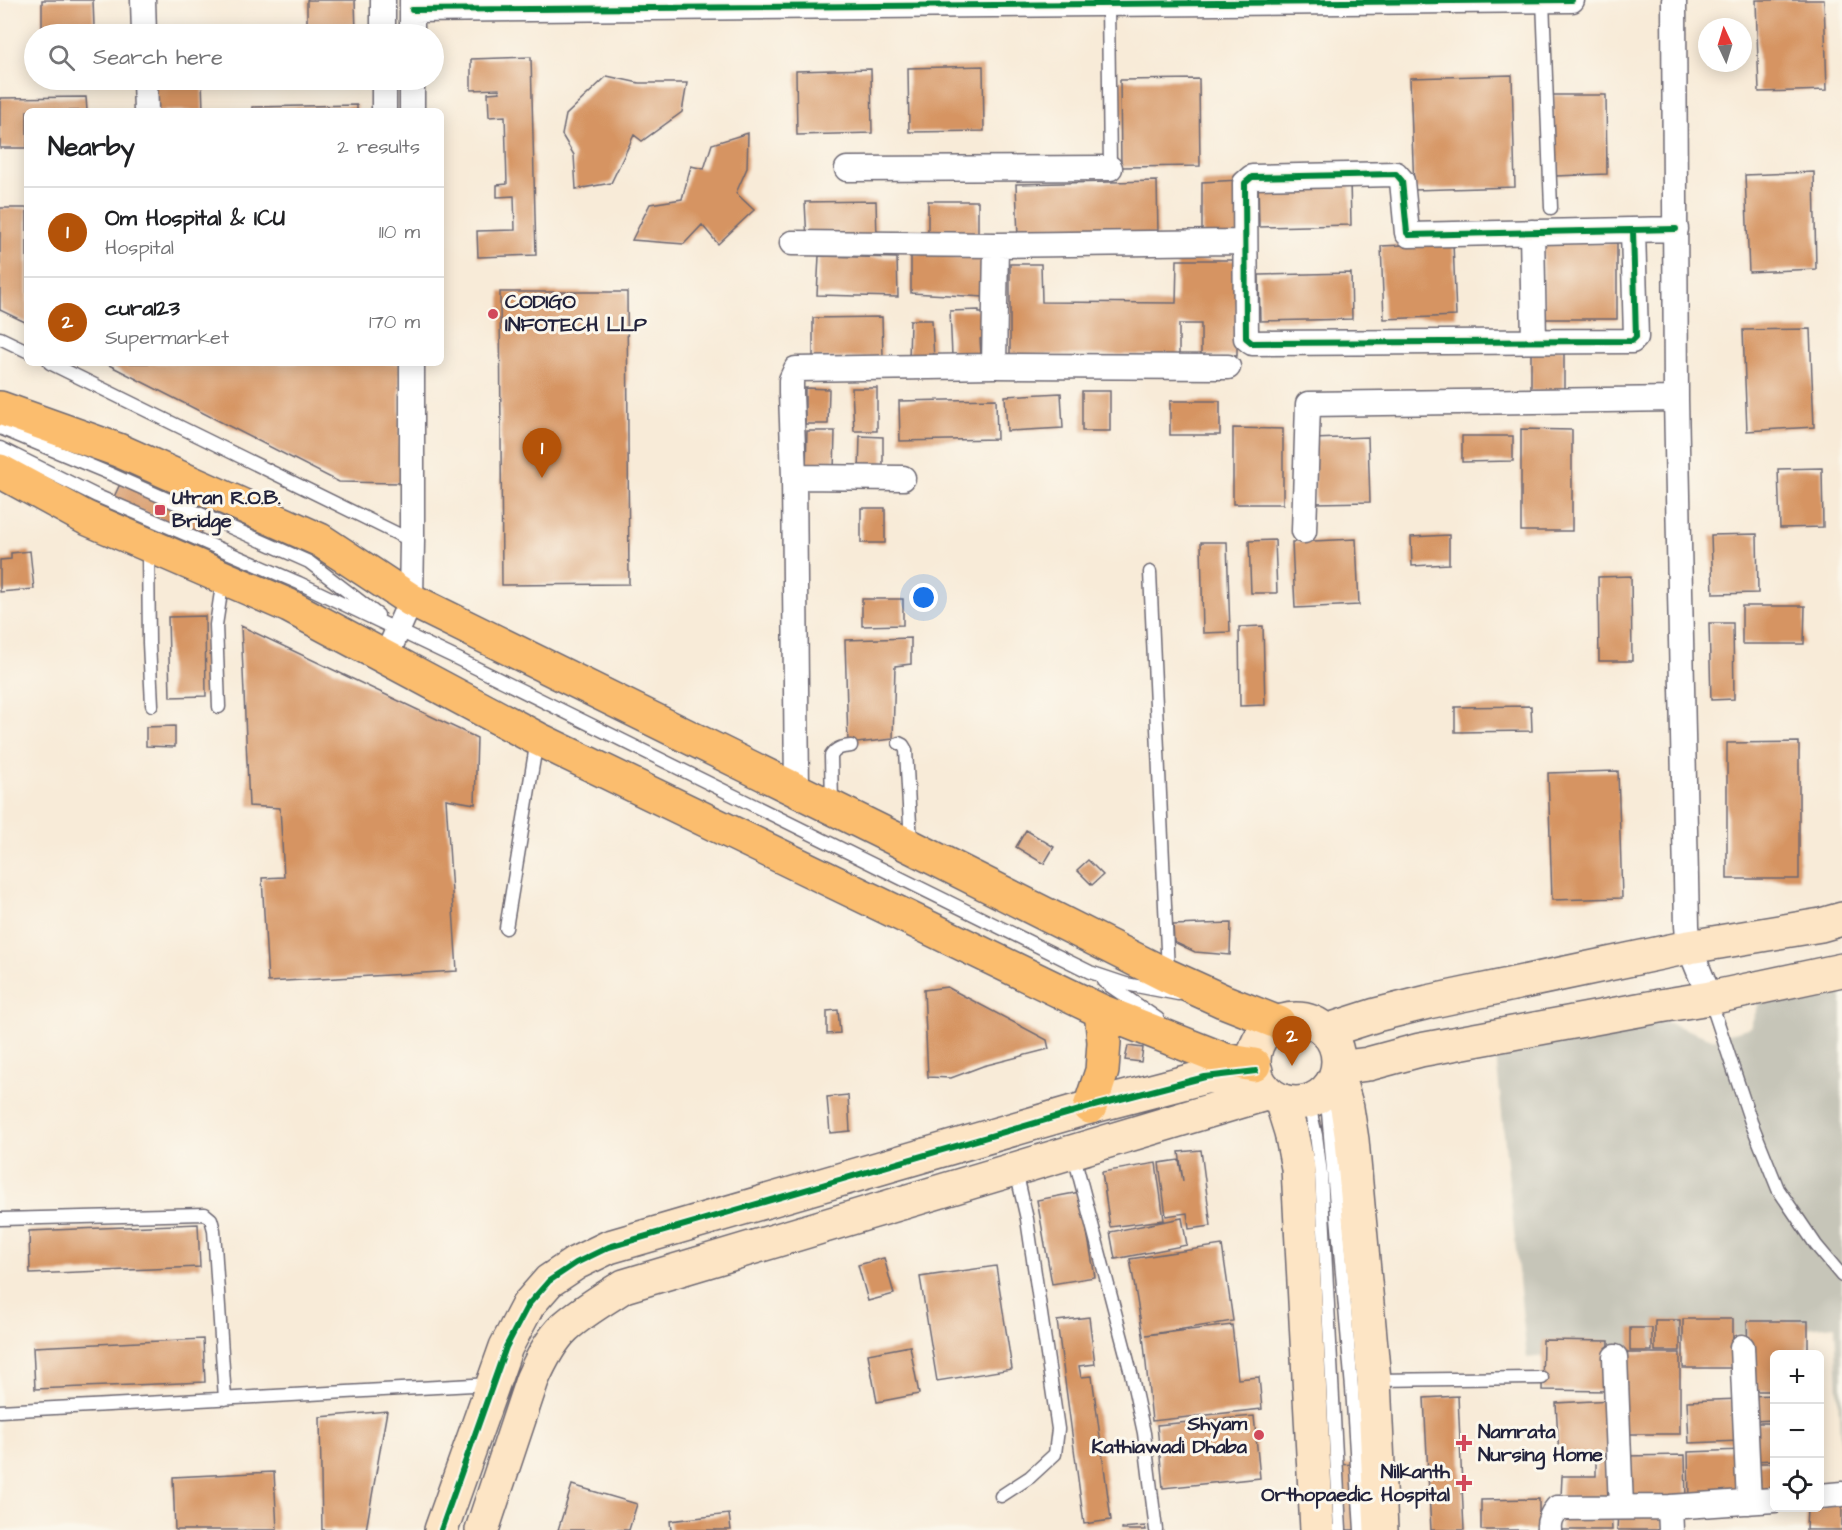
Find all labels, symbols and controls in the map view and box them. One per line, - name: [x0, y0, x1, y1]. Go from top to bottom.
- north arrow: [1698, 18, 1752, 72]
- search box: [24, 24, 444, 90]
- icon: search: [45, 41, 78, 74]
- text: Search here: [93, 42, 223, 73]
- text: Nearby: [48, 129, 135, 165]
- text: 2 results: [337, 133, 420, 161]
- text: Om Hospital & ICU: [105, 203, 285, 234]
- text: 1: [66, 218, 69, 246]
- text: 110 m: [379, 218, 420, 246]
- text: Hospital: [105, 234, 174, 262]
- place label: CODIGO INFOTECH LLP: [505, 288, 647, 339]
- text: cura123: [105, 293, 180, 324]
- marker: CODIGO INFOTECH LLP: [486, 307, 500, 321]
- text: 2: [62, 308, 73, 336]
- text: 170 m: [369, 308, 420, 336]
- text: Supermarket: [105, 324, 229, 352]
- pin: 1: [522, 428, 562, 478]
- place label: Utran R.O.B. Bridge: [172, 484, 281, 536]
- marker: Utran R.O.B. Bridge: [153, 503, 167, 517]
- your location: [909, 583, 938, 612]
- pin: 2: [1272, 1016, 1312, 1066]
- map controls: [1770, 1350, 1824, 1512]
- button: +: [1770, 1350, 1824, 1404]
- button: −: [1770, 1404, 1824, 1458]
- place label: Shyam Kathiawadi Dhaba: [1091, 1410, 1248, 1461]
- place label: Namrata Nursing Home: [1478, 1418, 1603, 1470]
- marker: Shyam Kathiawadi Dhaba: [1252, 1428, 1266, 1442]
- marker: Namrata Nursing Home: [1455, 1434, 1473, 1452]
- place label: Nilkanth Orthopaedic Hospital: [1261, 1458, 1451, 1509]
- button: locate: [1770, 1458, 1824, 1512]
- marker: Nilkanth Orthopaedic Hospital: [1455, 1474, 1473, 1492]

